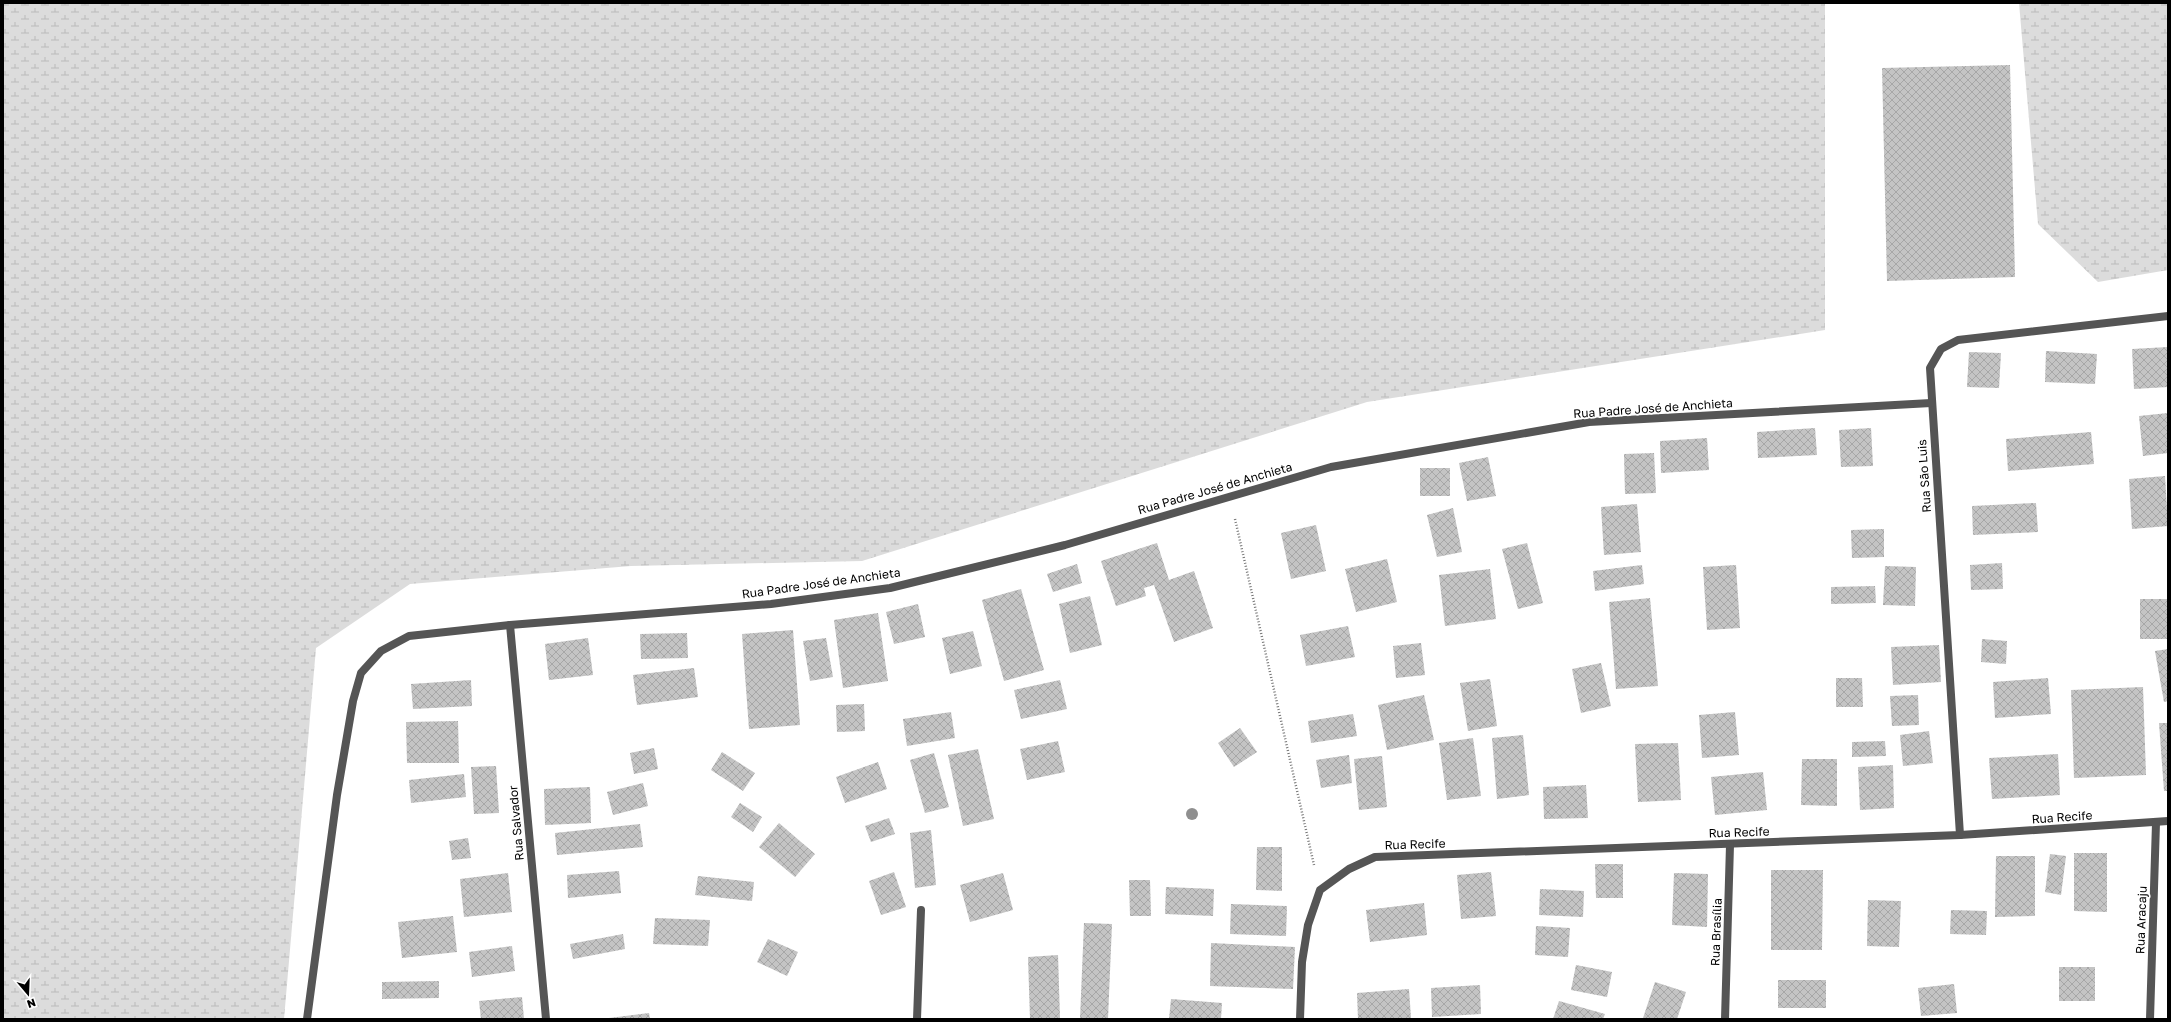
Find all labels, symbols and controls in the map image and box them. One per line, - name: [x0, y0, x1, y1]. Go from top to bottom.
- street label: Rua Padre José de Anchieta: [1573, 395, 1733, 421]
- street label: Rua São Luis: [1914, 439, 1934, 513]
- street label: Rua Padre José de Anchieta: [1136, 459, 1294, 517]
- street label: Rua Padre José de Anchieta: [741, 564, 901, 602]
- street label: Rua Salvador: [505, 784, 527, 861]
- street label: Rua Recife: [2031, 807, 2093, 827]
- street label: Rua Recife: [1708, 823, 1770, 841]
- street label: Rua Recife: [1384, 835, 1446, 853]
- street label: Rua Aracaju: [2132, 886, 2150, 954]
- street label: Rua Brasília: [1707, 898, 1725, 966]
- north arrow: [8, 974, 48, 1014]
- text: N: [25, 996, 37, 1011]

